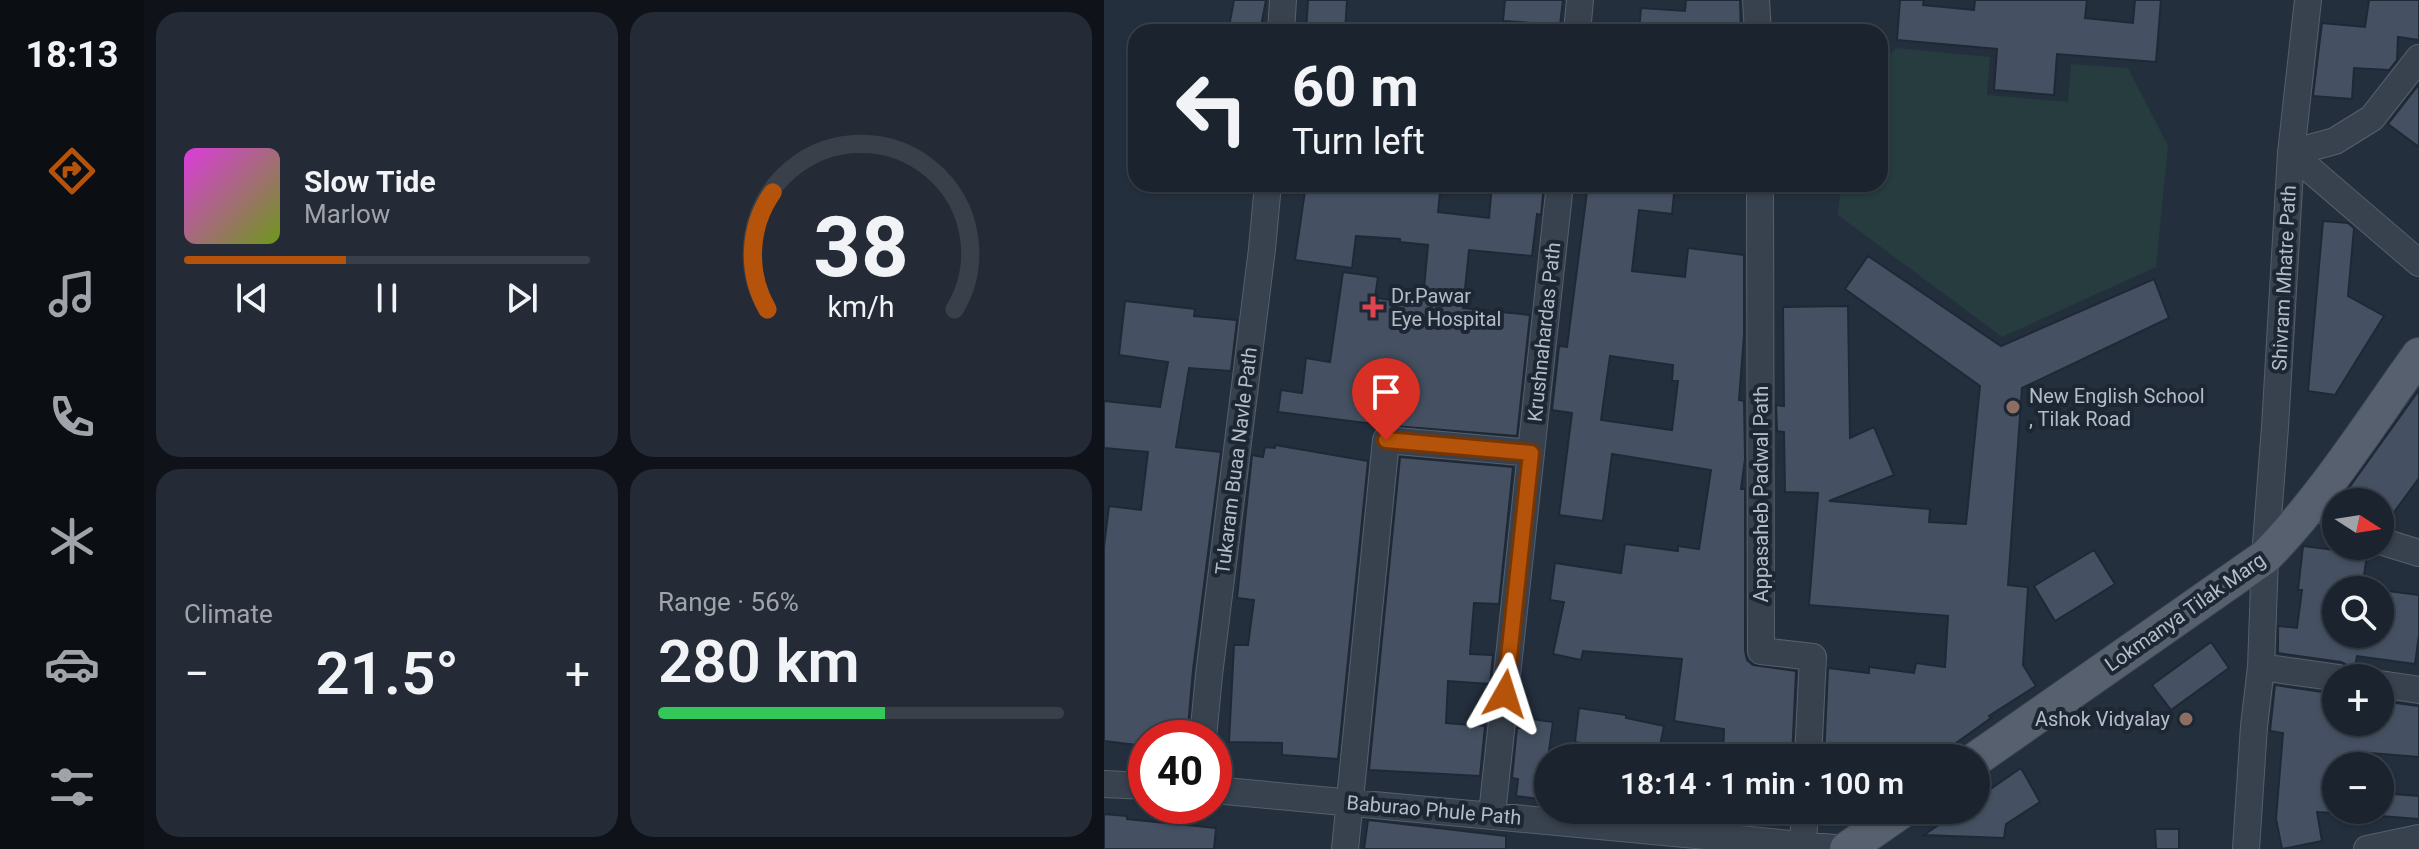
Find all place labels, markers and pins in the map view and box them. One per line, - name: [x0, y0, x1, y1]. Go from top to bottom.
- place label: Dr.Pawar Eye Hospital: [1391, 284, 1501, 331]
- marker: Dr.Pawar Eye Hospital: [1362, 296, 1384, 318]
- pin: [1352, 358, 1420, 440]
- place label: New English School , Tilak Road: [2029, 384, 2205, 431]
- marker: New English School , Tilak Road: [2004, 398, 2022, 416]
- place label: Ashok Vidyalay: [2035, 707, 2171, 731]
- marker: Ashok Vidyalay: [2177, 710, 2195, 728]

